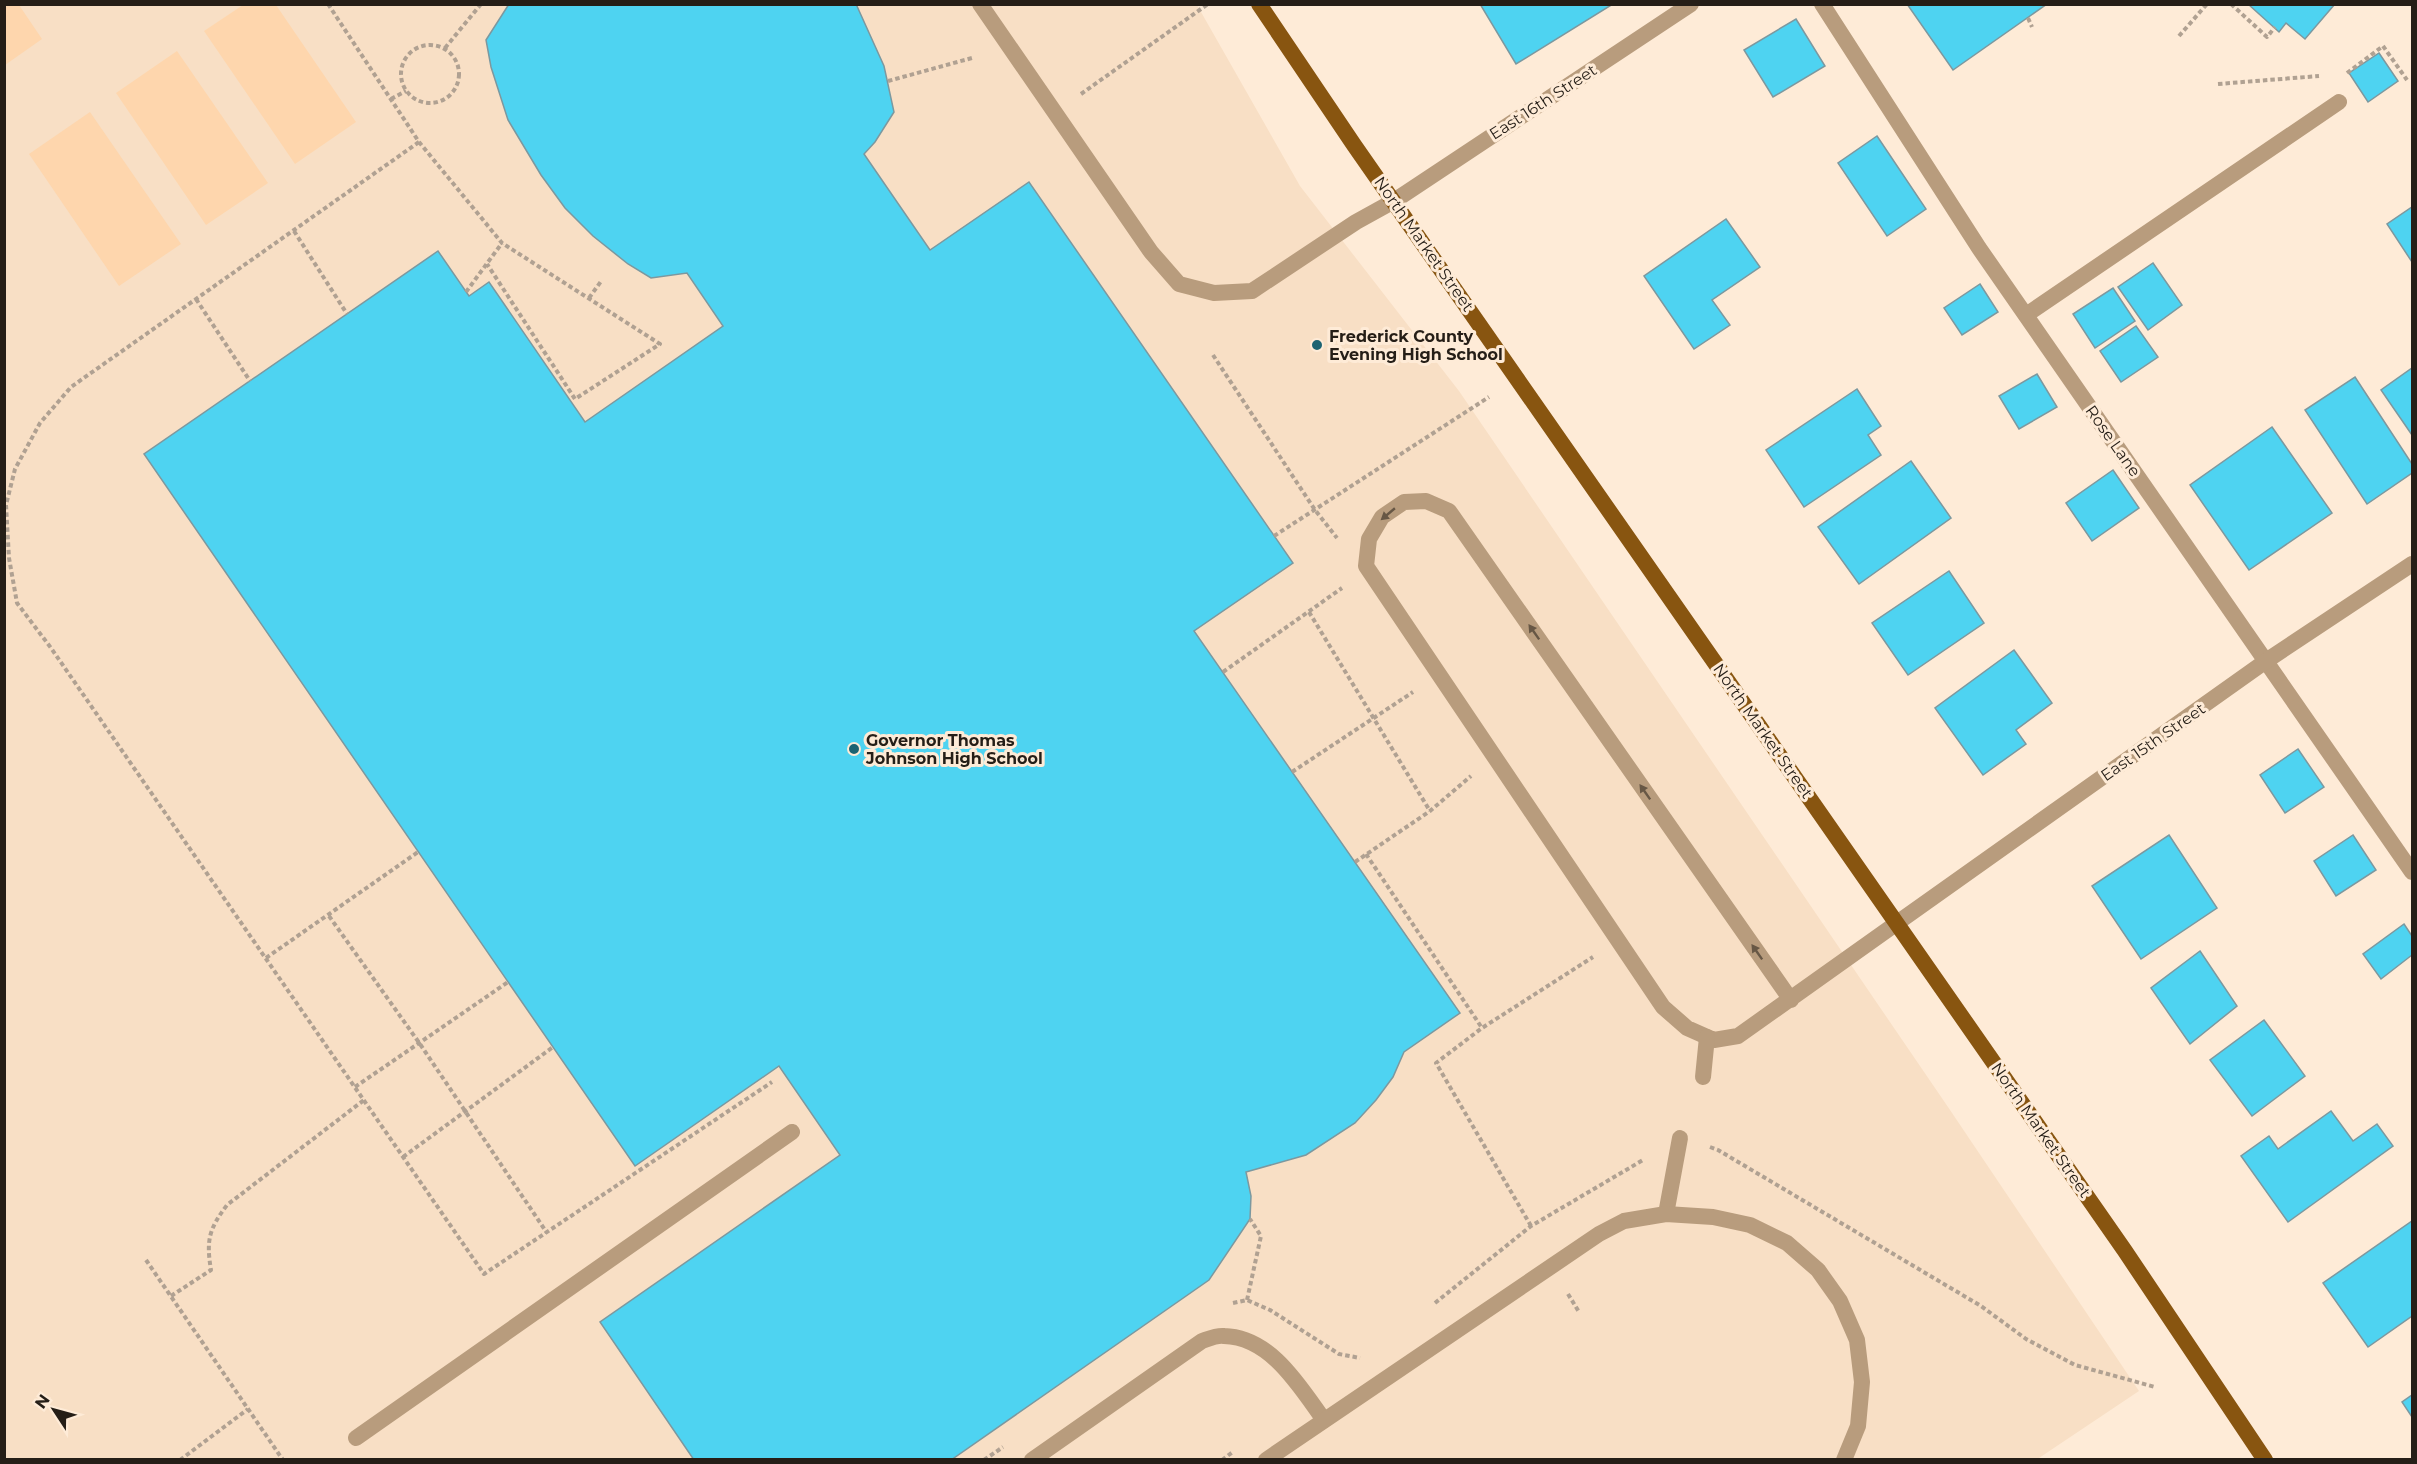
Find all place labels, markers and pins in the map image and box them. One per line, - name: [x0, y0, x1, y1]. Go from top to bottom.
- place label: Frederick County Evening High School: [1329, 327, 1503, 364]
- marker: Frederick County Evening High School: [1310, 338, 1324, 352]
- place label: Governor Thomas Johnson High School: [865, 731, 1043, 768]
- marker: Governor Thomas Johnson High School: [847, 742, 861, 756]

